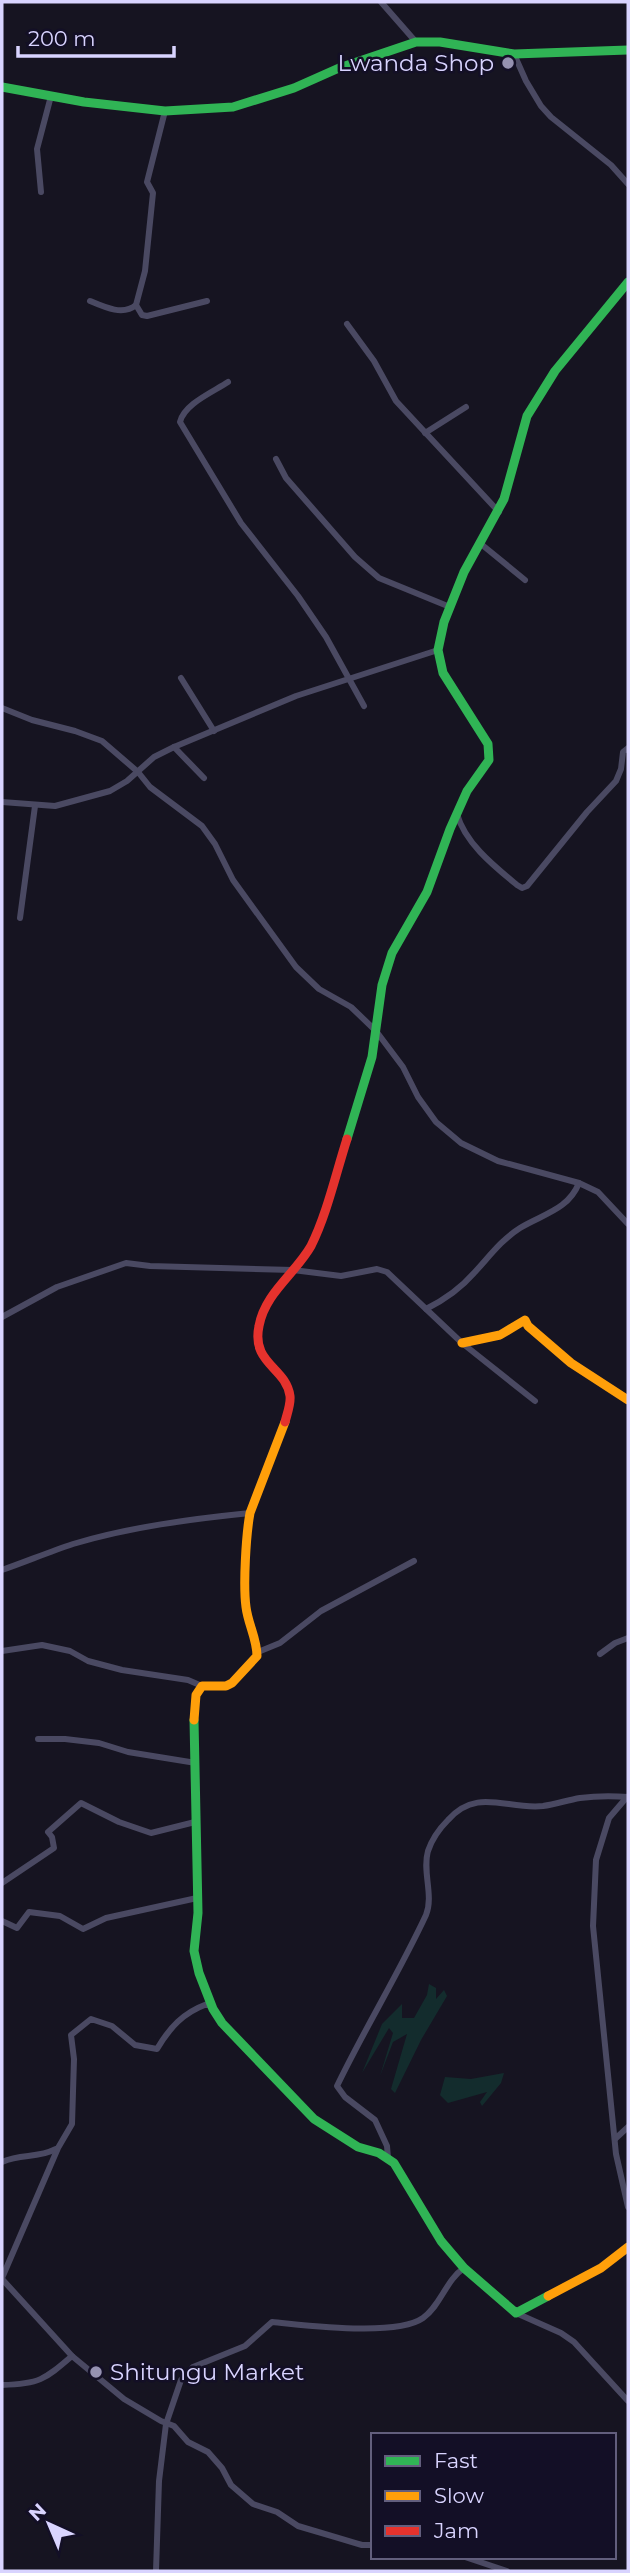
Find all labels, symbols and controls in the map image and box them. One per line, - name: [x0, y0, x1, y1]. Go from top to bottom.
- scale bar: [18, 14, 173, 58]
- text: 200 m: [28, 26, 95, 51]
- place label: Lwanda Shop: [338, 49, 494, 77]
- marker: Lwanda Shop: [500, 55, 516, 71]
- place label: Shitungu Market: [110, 2358, 304, 2386]
- marker: Shitungu Market: [88, 2364, 104, 2380]
- legend: [371, 2433, 616, 2559]
- text: Fast: [434, 2448, 478, 2473]
- text: Slow: [434, 2483, 484, 2508]
- north arrow: [14, 2489, 84, 2559]
- text: N: [24, 2499, 51, 2526]
- text: Jam: [433, 2518, 479, 2543]

